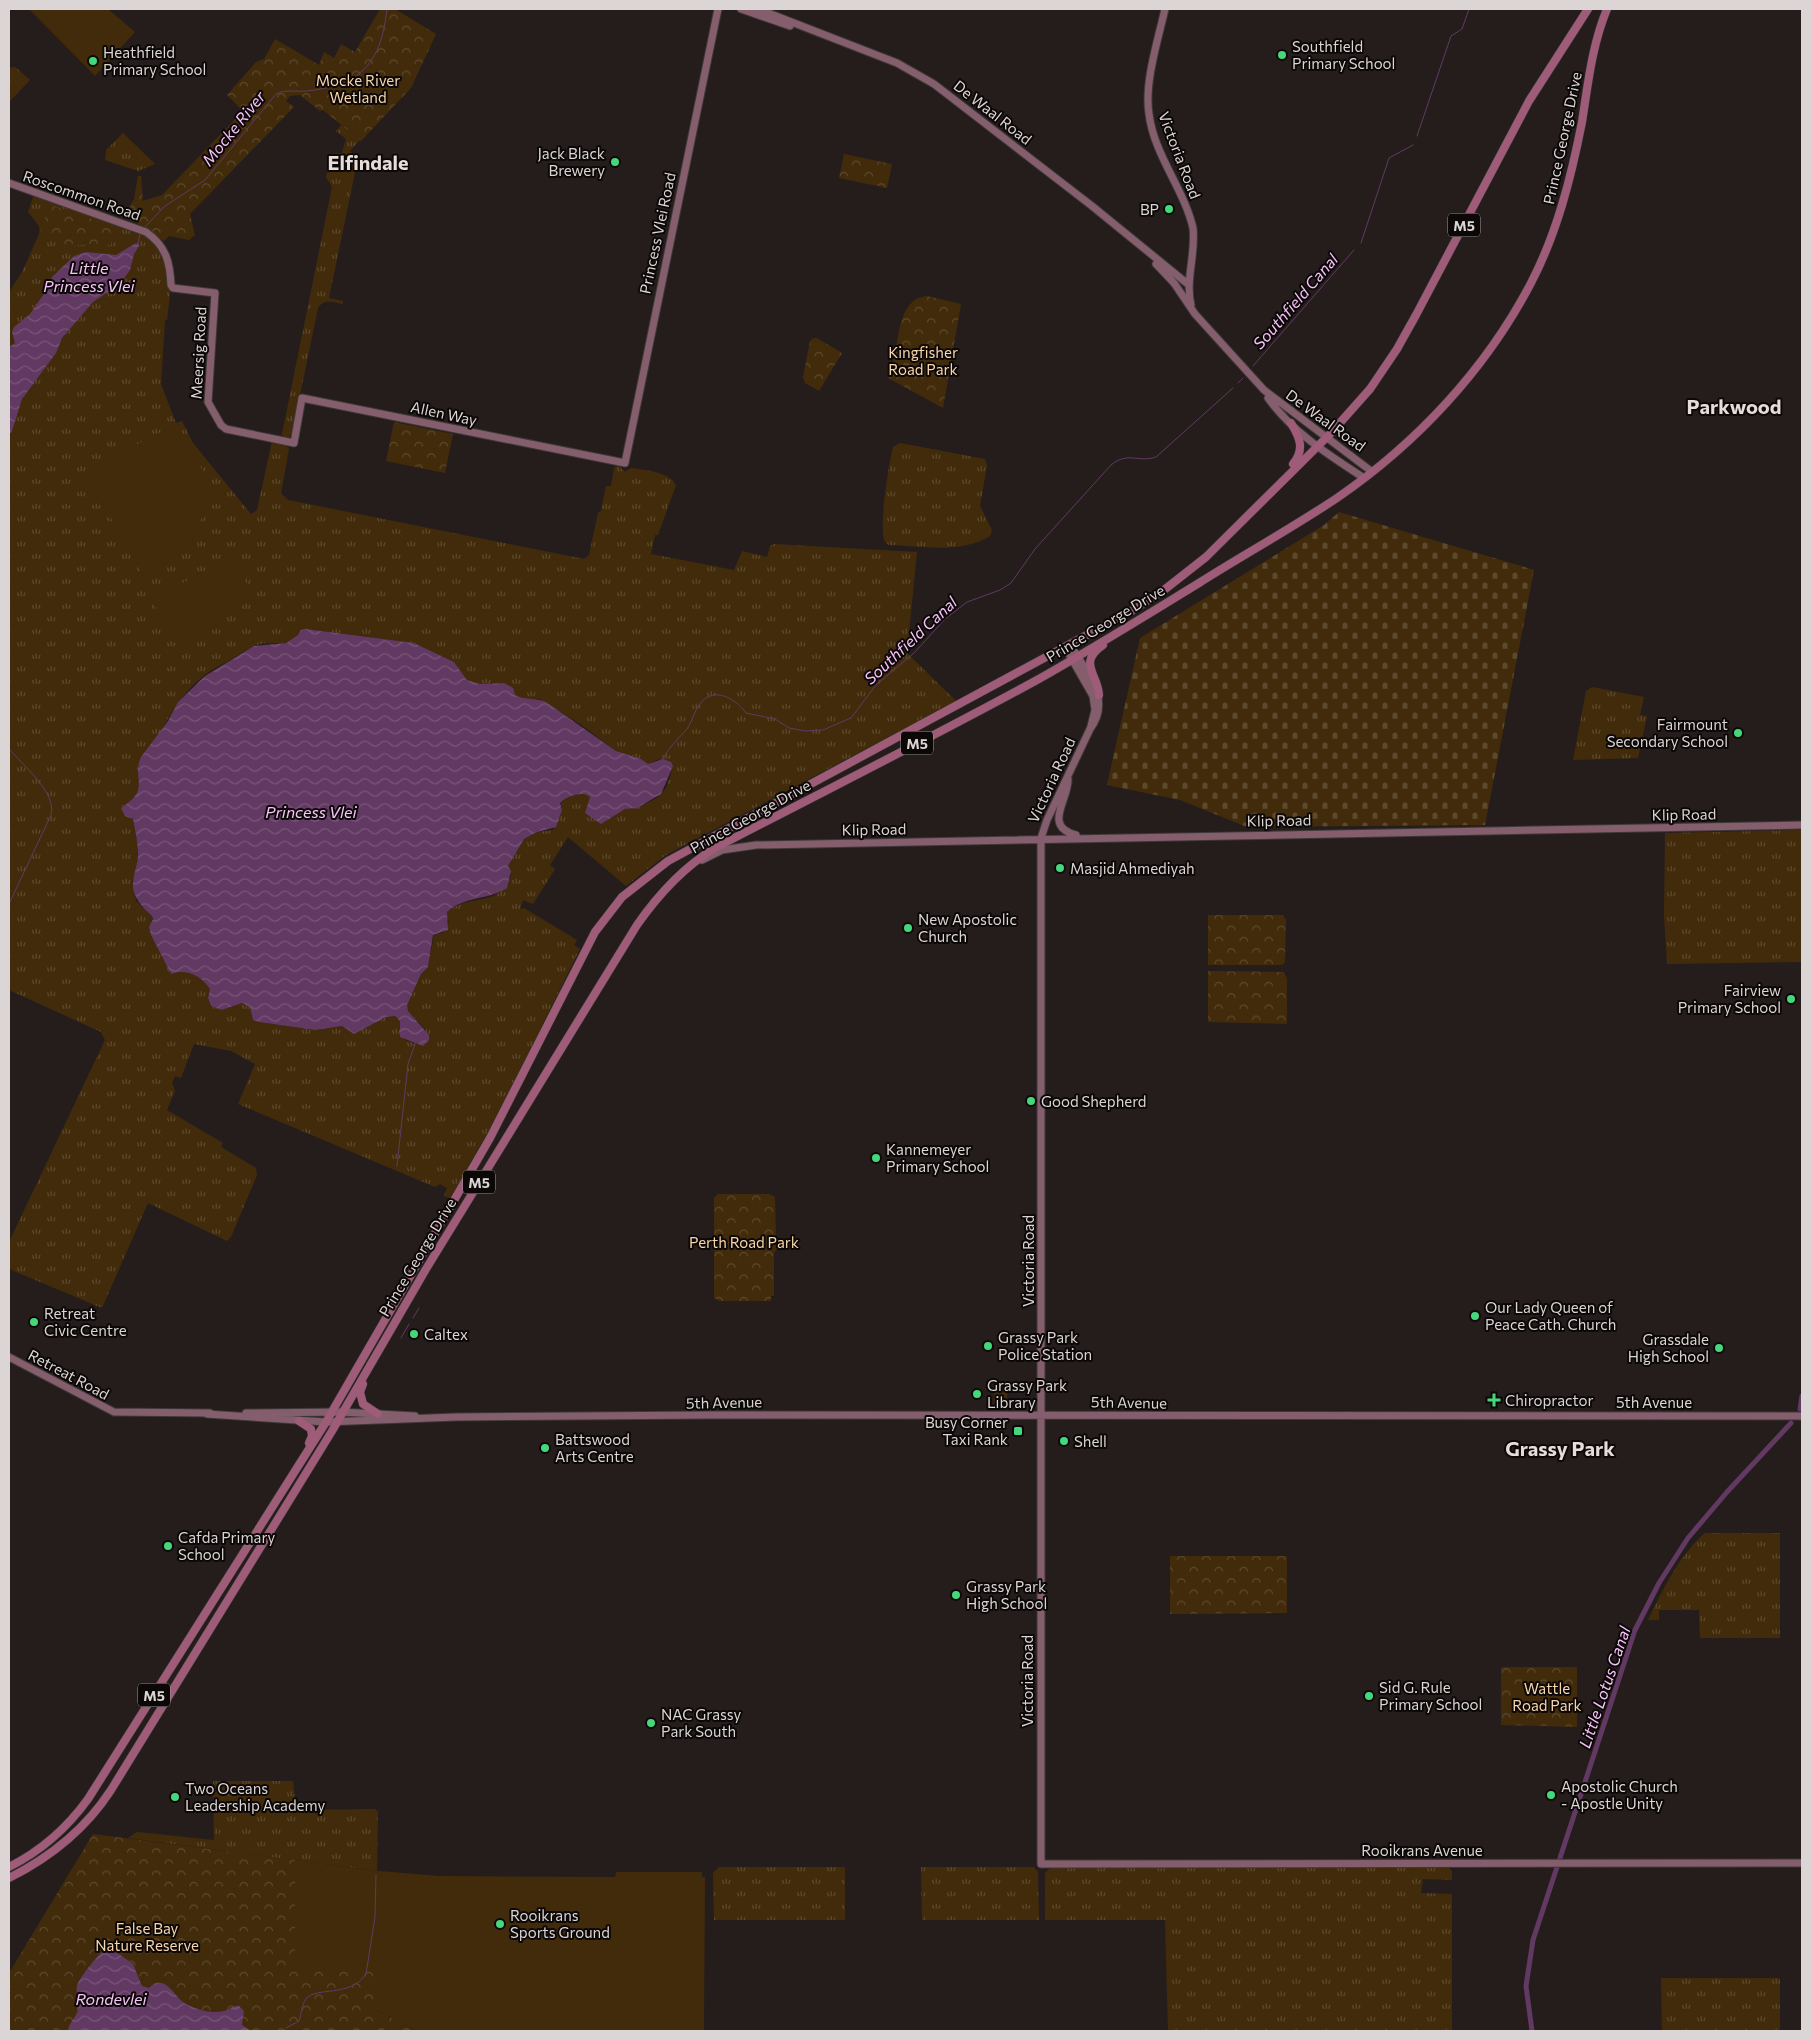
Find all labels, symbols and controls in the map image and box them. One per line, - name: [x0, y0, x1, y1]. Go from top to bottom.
- place label: Southfield Primary School: [1292, 37, 1395, 72]
- place label: Heathfield Primary School: [103, 43, 206, 78]
- marker: Southfield Primary School: [1276, 49, 1288, 61]
- marker: Heathfield Primary School: [87, 55, 99, 67]
- street label: Prince George Drive: [1539, 70, 1585, 206]
- park label: Mocke River Wetland: [316, 71, 400, 106]
- street label: De Waal Road: [951, 76, 1035, 148]
- water label: Mocke River: [197, 86, 269, 169]
- street label: Victoria Road: [1155, 109, 1205, 201]
- place label: Jack Black Brewery: [537, 144, 605, 179]
- district label: Elfindale: [328, 150, 408, 174]
- marker: Jack Black Brewery: [609, 156, 621, 168]
- street label: Roscommon Road: [21, 166, 143, 224]
- street label: Princess Vlei Road: [635, 171, 679, 295]
- place label: BP: [1140, 200, 1159, 218]
- marker: BP: [1163, 203, 1175, 215]
- road number: M5: [1448, 214, 1480, 236]
- water label: Southfield Canal: [1249, 249, 1342, 352]
- water label: Little Princess Vlei: [43, 258, 136, 295]
- street label: Meersig Road: [187, 306, 209, 400]
- park label: Kingfisher Road Park: [888, 343, 958, 378]
- street label: De Waal Road: [1283, 385, 1369, 455]
- district label: Parkwood: [1686, 394, 1782, 418]
- street label: Allen Way: [409, 397, 479, 429]
- street label: Prince George Drive: [1043, 580, 1168, 665]
- water label: Southfield Canal: [860, 592, 961, 688]
- place label: Fairmount Secondary School: [1607, 715, 1728, 750]
- marker: Fairmount Secondary School: [1732, 727, 1744, 739]
- road number: M5: [901, 731, 933, 754]
- street label: Victoria Road: [1023, 734, 1079, 826]
- street label: Prince George Drive: [687, 775, 813, 857]
- water label: Princess Vlei: [265, 802, 358, 821]
- street label: Klip Road: [1652, 804, 1716, 824]
- street label: Klip Road: [1247, 810, 1311, 830]
- street label: Klip Road: [842, 819, 906, 839]
- place label: Masjid Ahmediyah: [1070, 859, 1195, 877]
- marker: Masjid Ahmediyah: [1054, 862, 1066, 874]
- place label: New Apostolic Church: [918, 910, 1017, 945]
- marker: New Apostolic Church: [902, 922, 914, 934]
- place label: Fairview Primary School: [1678, 981, 1781, 1016]
- marker: Fairview Primary School: [1785, 993, 1797, 1005]
- place label: Good Shepherd: [1041, 1092, 1147, 1110]
- marker: Good Shepherd: [1025, 1095, 1037, 1107]
- place label: Kannemeyer Primary School: [886, 1140, 989, 1175]
- marker: Kannemeyer Primary School: [870, 1152, 882, 1164]
- road number: M5: [463, 1170, 495, 1194]
- street label: Prince George Drive: [375, 1194, 460, 1319]
- street label: Victoria Road: [1019, 1215, 1037, 1307]
- park label: Perth Road Park: [689, 1233, 799, 1251]
- place label: Our Lady Queen of Peace Cath. Church: [1485, 1298, 1616, 1333]
- place label: Retreat Civic Centre: [44, 1304, 127, 1339]
- marker: Our Lady Queen of Peace Cath. Church: [1469, 1310, 1481, 1322]
- marker: Retreat Civic Centre: [28, 1316, 40, 1328]
- place label: Caltex: [424, 1325, 468, 1343]
- marker: Caltex: [408, 1328, 420, 1340]
- place label: Grassy Park Police Station: [998, 1328, 1092, 1363]
- place label: Grassdale High School: [1628, 1330, 1709, 1365]
- marker: Grassy Park Police Station: [982, 1340, 994, 1352]
- marker: Grassdale High School: [1713, 1342, 1725, 1354]
- street label: Retreat Road: [25, 1345, 113, 1403]
- place label: Grassy Park Library: [987, 1376, 1067, 1411]
- marker: Grassy Park Library: [971, 1388, 983, 1400]
- place label: Chiropractor: [1505, 1391, 1593, 1409]
- street label: 5th Avenue: [686, 1392, 762, 1412]
- street label: 5th Avenue: [1091, 1392, 1167, 1412]
- marker: Chiropractor: [1487, 1393, 1501, 1407]
- street label: 5th Avenue: [1616, 1393, 1692, 1411]
- place label: Busy Corner Taxi Rank: [925, 1413, 1008, 1448]
- marker: Busy Corner Taxi Rank: [1012, 1425, 1024, 1437]
- place label: Battswood Arts Centre: [555, 1430, 634, 1465]
- place label: Shell: [1074, 1432, 1107, 1450]
- marker: Shell: [1058, 1435, 1070, 1447]
- district label: Grassy Park: [1505, 1436, 1615, 1460]
- marker: Battswood Arts Centre: [539, 1442, 551, 1454]
- place label: Cafda Primary School: [178, 1528, 275, 1563]
- marker: Cafda Primary School: [162, 1540, 174, 1552]
- place label: Grassy Park High School: [966, 1577, 1047, 1612]
- marker: Grassy Park High School: [950, 1589, 962, 1601]
- water label: Little Lotus Canal: [1574, 1623, 1634, 1750]
- street label: Victoria Road: [1018, 1635, 1036, 1727]
- place label: Sid G. Rule Primary School: [1379, 1678, 1482, 1713]
- park label: Wattle Road Park: [1512, 1679, 1582, 1714]
- road number: M5: [138, 1684, 170, 1706]
- marker: Sid G. Rule Primary School: [1363, 1690, 1375, 1702]
- place label: NAC Grassy Park South: [661, 1705, 742, 1740]
- marker: NAC Grassy Park South: [645, 1717, 657, 1729]
- place label: Apostolic Church - Apostle Unity: [1561, 1777, 1678, 1812]
- place label: Two Oceans Leadership Academy: [185, 1779, 325, 1814]
- marker: Apostolic Church - Apostle Unity: [1545, 1789, 1557, 1801]
- marker: Two Oceans Leadership Academy: [169, 1791, 181, 1803]
- street label: Rooikrans Avenue: [1361, 1841, 1483, 1859]
- place label: Rooikrans Sports Ground: [510, 1906, 610, 1941]
- marker: Rooikrans Sports Ground: [494, 1918, 506, 1930]
- park label: False Bay Nature Reserve: [95, 1919, 199, 1954]
- water label: Rondevlei: [75, 1989, 147, 2008]

